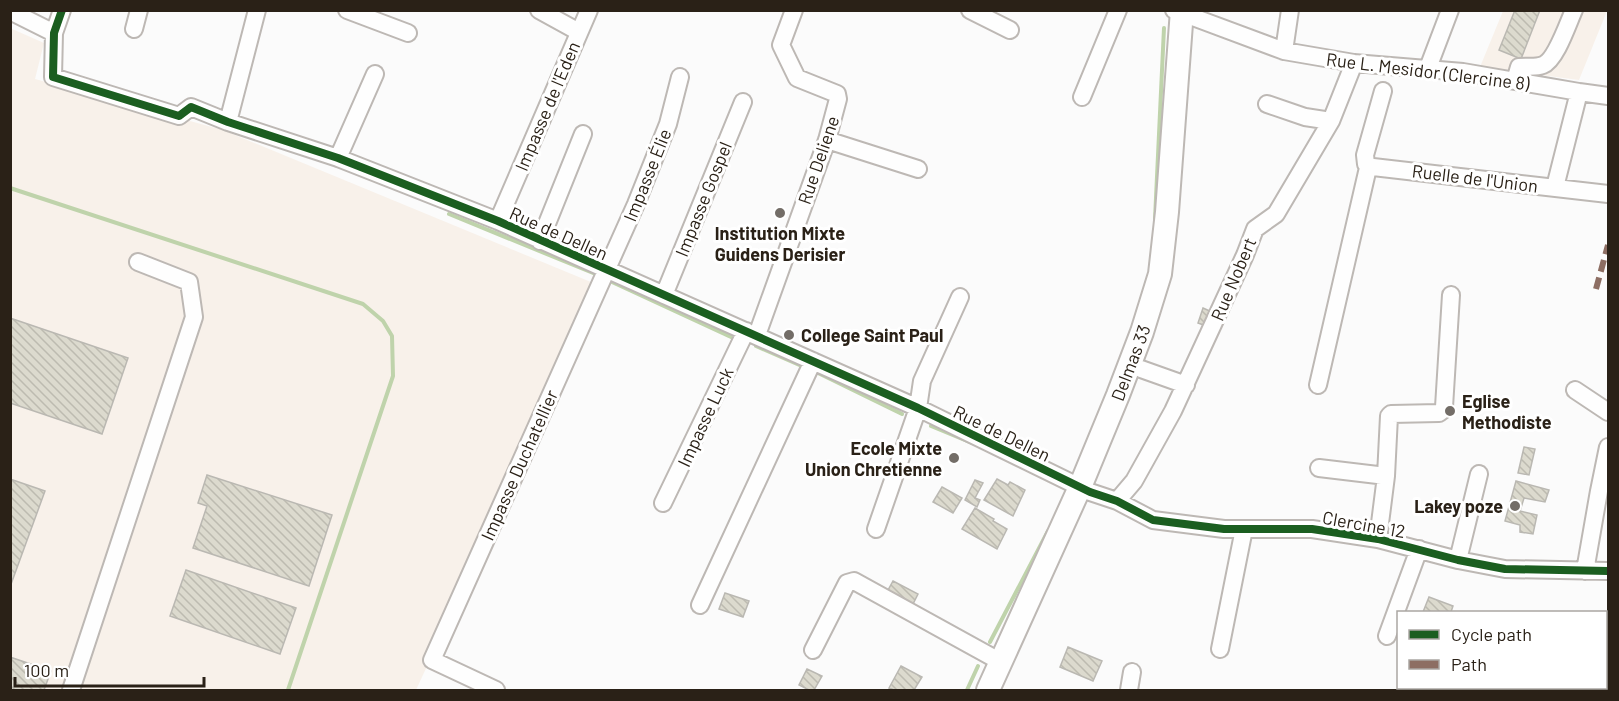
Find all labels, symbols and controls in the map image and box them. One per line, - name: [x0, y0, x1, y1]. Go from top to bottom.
- street label: Impasse de l'Eden: [510, 38, 584, 174]
- street label: Rue L. Mesidor (Clercine 8): [1325, 48, 1531, 94]
- street label: Rue Deliene: [793, 113, 843, 207]
- street label: Impasse Élie: [618, 125, 676, 225]
- street label: Impasse Gospel: [670, 138, 736, 260]
- street label: Ruelle de l'Union: [1411, 159, 1539, 197]
- street label: Rue de Dellen: [506, 202, 612, 264]
- marker: Institution Mixte Guidens Derisier: [773, 206, 787, 220]
- place label: Institution Mixte Guidens Derisier: [715, 222, 845, 265]
- street label: Rue Nobert: [1206, 234, 1260, 324]
- street label: Delmas 33: [1106, 322, 1155, 404]
- place label: College Saint Paul: [801, 324, 943, 346]
- marker: College Saint Paul: [782, 328, 796, 342]
- street label: Impasse Luck: [672, 364, 738, 470]
- street label: Impasse Duchatellier: [476, 386, 562, 544]
- place label: Eglise Methodiste: [1462, 390, 1552, 433]
- street label: Rue de Dellen: [950, 400, 1054, 466]
- marker: Eglise Methodiste: [1443, 404, 1457, 418]
- place label: Ecole Mixte Union Chretienne: [805, 437, 942, 480]
- marker: Ecole Mixte Union Chretienne: [947, 451, 961, 465]
- place label: Lakey poze: [1414, 495, 1503, 517]
- marker: Lakey poze: [1508, 499, 1522, 513]
- street label: Clercine 12: [1321, 506, 1407, 542]
- legend: [1397, 611, 1607, 689]
- text: Cycle path: [1451, 623, 1532, 645]
- scale bar: [15, 650, 204, 688]
- text: Path: [1451, 653, 1487, 675]
- text: 100 m: [24, 659, 69, 681]

